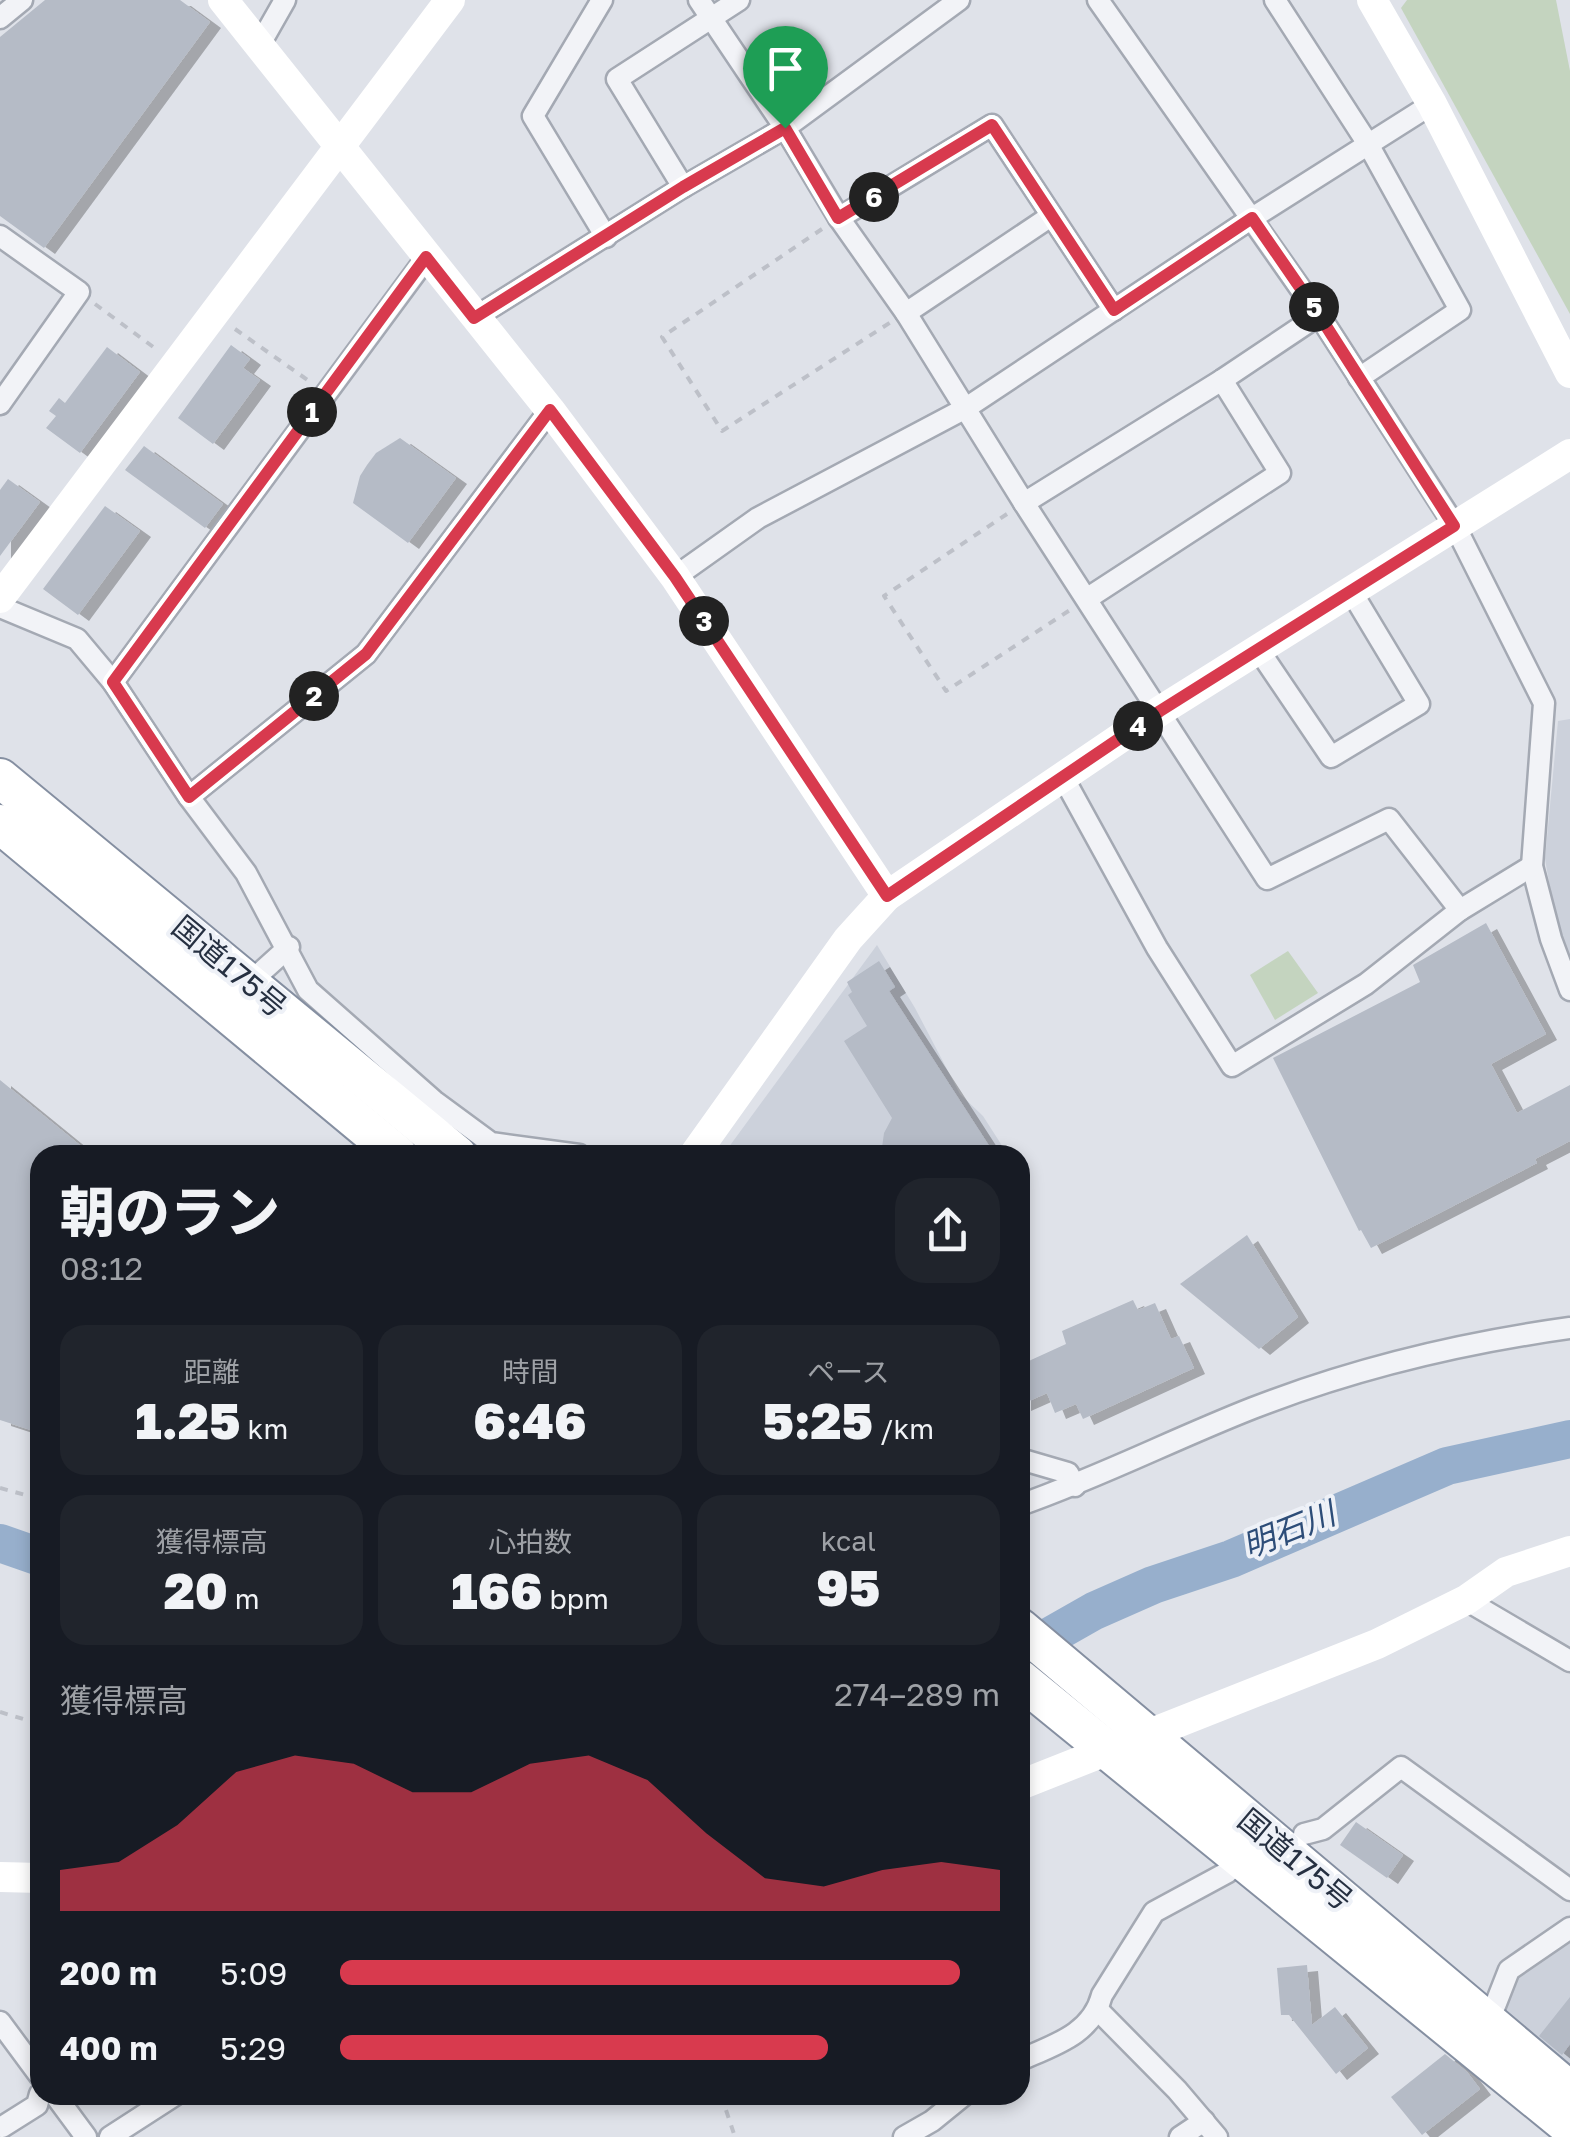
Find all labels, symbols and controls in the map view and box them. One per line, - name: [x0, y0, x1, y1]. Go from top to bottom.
- pin: [743, 26, 828, 129]
- icon: arrive: [758, 41, 813, 96]
- pin: 6: [849, 172, 899, 222]
- text: 6: [865, 180, 883, 213]
- pin: 5: [1289, 282, 1339, 332]
- text: 5: [1305, 290, 1323, 323]
- pin: 1: [287, 387, 337, 437]
- text: 1: [305, 395, 319, 428]
- pin: 3: [679, 596, 729, 646]
- text: 3: [695, 604, 713, 637]
- pin: 2: [289, 671, 339, 721]
- text: 2: [305, 679, 323, 712]
- pin: 4: [1113, 701, 1163, 751]
- text: 4: [1129, 709, 1147, 742]
- street label: 国道175号: [165, 908, 294, 1024]
- text: 朝のラン: [60, 1178, 280, 1244]
- button: share: [895, 1178, 1000, 1283]
- text: 08:12: [60, 1249, 143, 1287]
- text: 距離: [184, 1355, 240, 1388]
- text: 時間: [502, 1355, 558, 1388]
- text: ペース: [807, 1355, 890, 1388]
- text: 1.25: [135, 1390, 241, 1450]
- text: 6:46: [473, 1390, 587, 1450]
- text: 5:25: [763, 1390, 873, 1450]
- text: km: [241, 1412, 288, 1445]
- text: /km: [873, 1412, 934, 1445]
- water label: 明石川: [1237, 1492, 1343, 1565]
- text: kcal: [821, 1524, 876, 1557]
- text: 獲得標高: [156, 1525, 268, 1558]
- text: 心拍数: [488, 1525, 572, 1558]
- text: 95: [816, 1557, 880, 1617]
- text: 20: [164, 1560, 228, 1620]
- text: 166: [451, 1560, 543, 1620]
- text: m: [228, 1582, 260, 1615]
- text: bpm: [543, 1582, 609, 1615]
- text: 274–289 m: [834, 1675, 1000, 1713]
- text: 獲得標高: [60, 1681, 188, 1719]
- street label: 国道175号: [1231, 1801, 1360, 1917]
- text: 200 m: [60, 1954, 157, 1992]
- text: 5:09: [220, 1954, 287, 1992]
- text: 400 m: [60, 2029, 158, 2067]
- text: 5:29: [220, 2029, 286, 2067]

